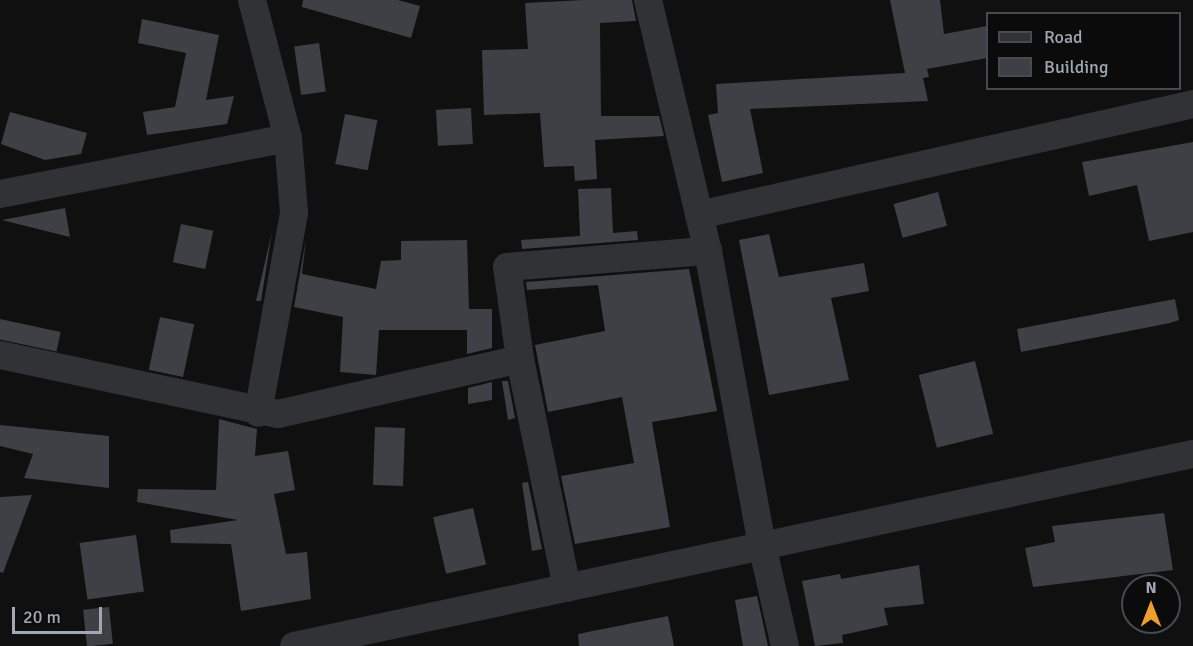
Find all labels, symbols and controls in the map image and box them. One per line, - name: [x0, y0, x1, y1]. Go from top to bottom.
- legend: [986, 12, 1181, 90]
- text: Road: [1044, 26, 1083, 48]
- text: Building: [1044, 56, 1108, 78]
- north arrow: [1121, 574, 1181, 634]
- text: N: [1145, 578, 1157, 598]
- scale bar: [15, 595, 105, 633]
- text: 20 m: [23, 606, 61, 628]

